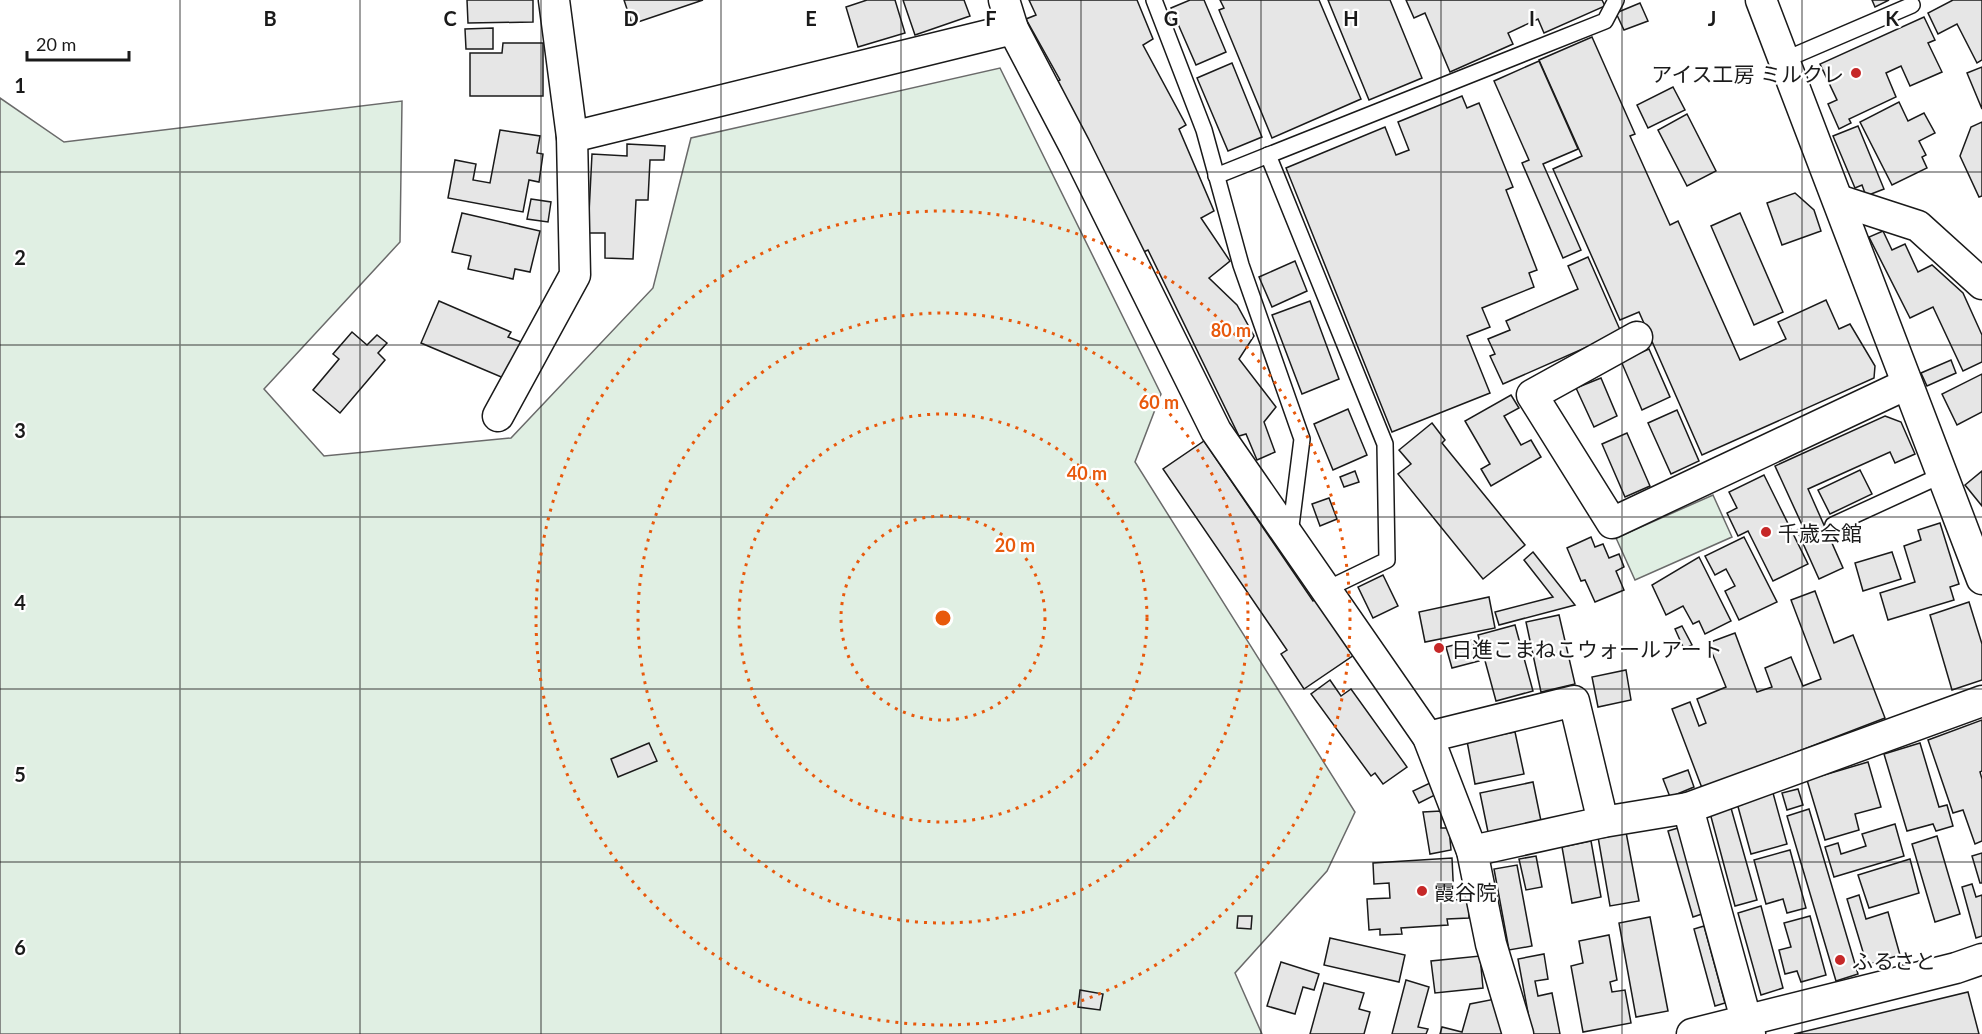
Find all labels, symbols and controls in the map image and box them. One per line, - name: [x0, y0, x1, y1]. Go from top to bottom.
- text: B: [263, 6, 277, 30]
- text: C: [443, 6, 457, 30]
- text: D: [623, 6, 639, 30]
- text: E: [805, 6, 817, 30]
- text: F: [985, 6, 997, 30]
- text: G: [1164, 6, 1178, 30]
- text: H: [1343, 6, 1359, 30]
- text: I: [1529, 6, 1535, 30]
- text: J: [1708, 6, 1716, 30]
- text: K: [1885, 6, 1899, 30]
- scale bar: [27, 24, 129, 62]
- text: 20 m: [36, 33, 76, 55]
- place label: アイス工房 ミルクレ: [1651, 61, 1844, 86]
- marker: アイス工房 ミルクレ: [1849, 66, 1863, 80]
- text: 1: [14, 73, 26, 97]
- text: 2: [14, 245, 26, 269]
- text: 80 m: [1211, 319, 1251, 341]
- text: 60 m: [1139, 391, 1179, 413]
- text: 3: [14, 418, 26, 442]
- text: 40 m: [1067, 462, 1107, 484]
- place label: 千歳会館: [1778, 520, 1862, 545]
- marker: 千歳会館: [1759, 525, 1773, 539]
- text: 20 m: [995, 534, 1035, 556]
- text: 4: [14, 590, 26, 614]
- centre of rings: [933, 608, 953, 628]
- place label: 日進こまねこウォールアート: [1451, 636, 1723, 661]
- marker: 日進こまねこウォールアート: [1432, 641, 1446, 655]
- text: 5: [14, 762, 26, 786]
- place label: 霞谷院: [1434, 879, 1497, 904]
- marker: 霞谷院: [1415, 884, 1429, 898]
- text: 6: [14, 935, 26, 959]
- place label: ふるさと: [1852, 948, 1936, 973]
- marker: ふるさと: [1833, 953, 1847, 967]

